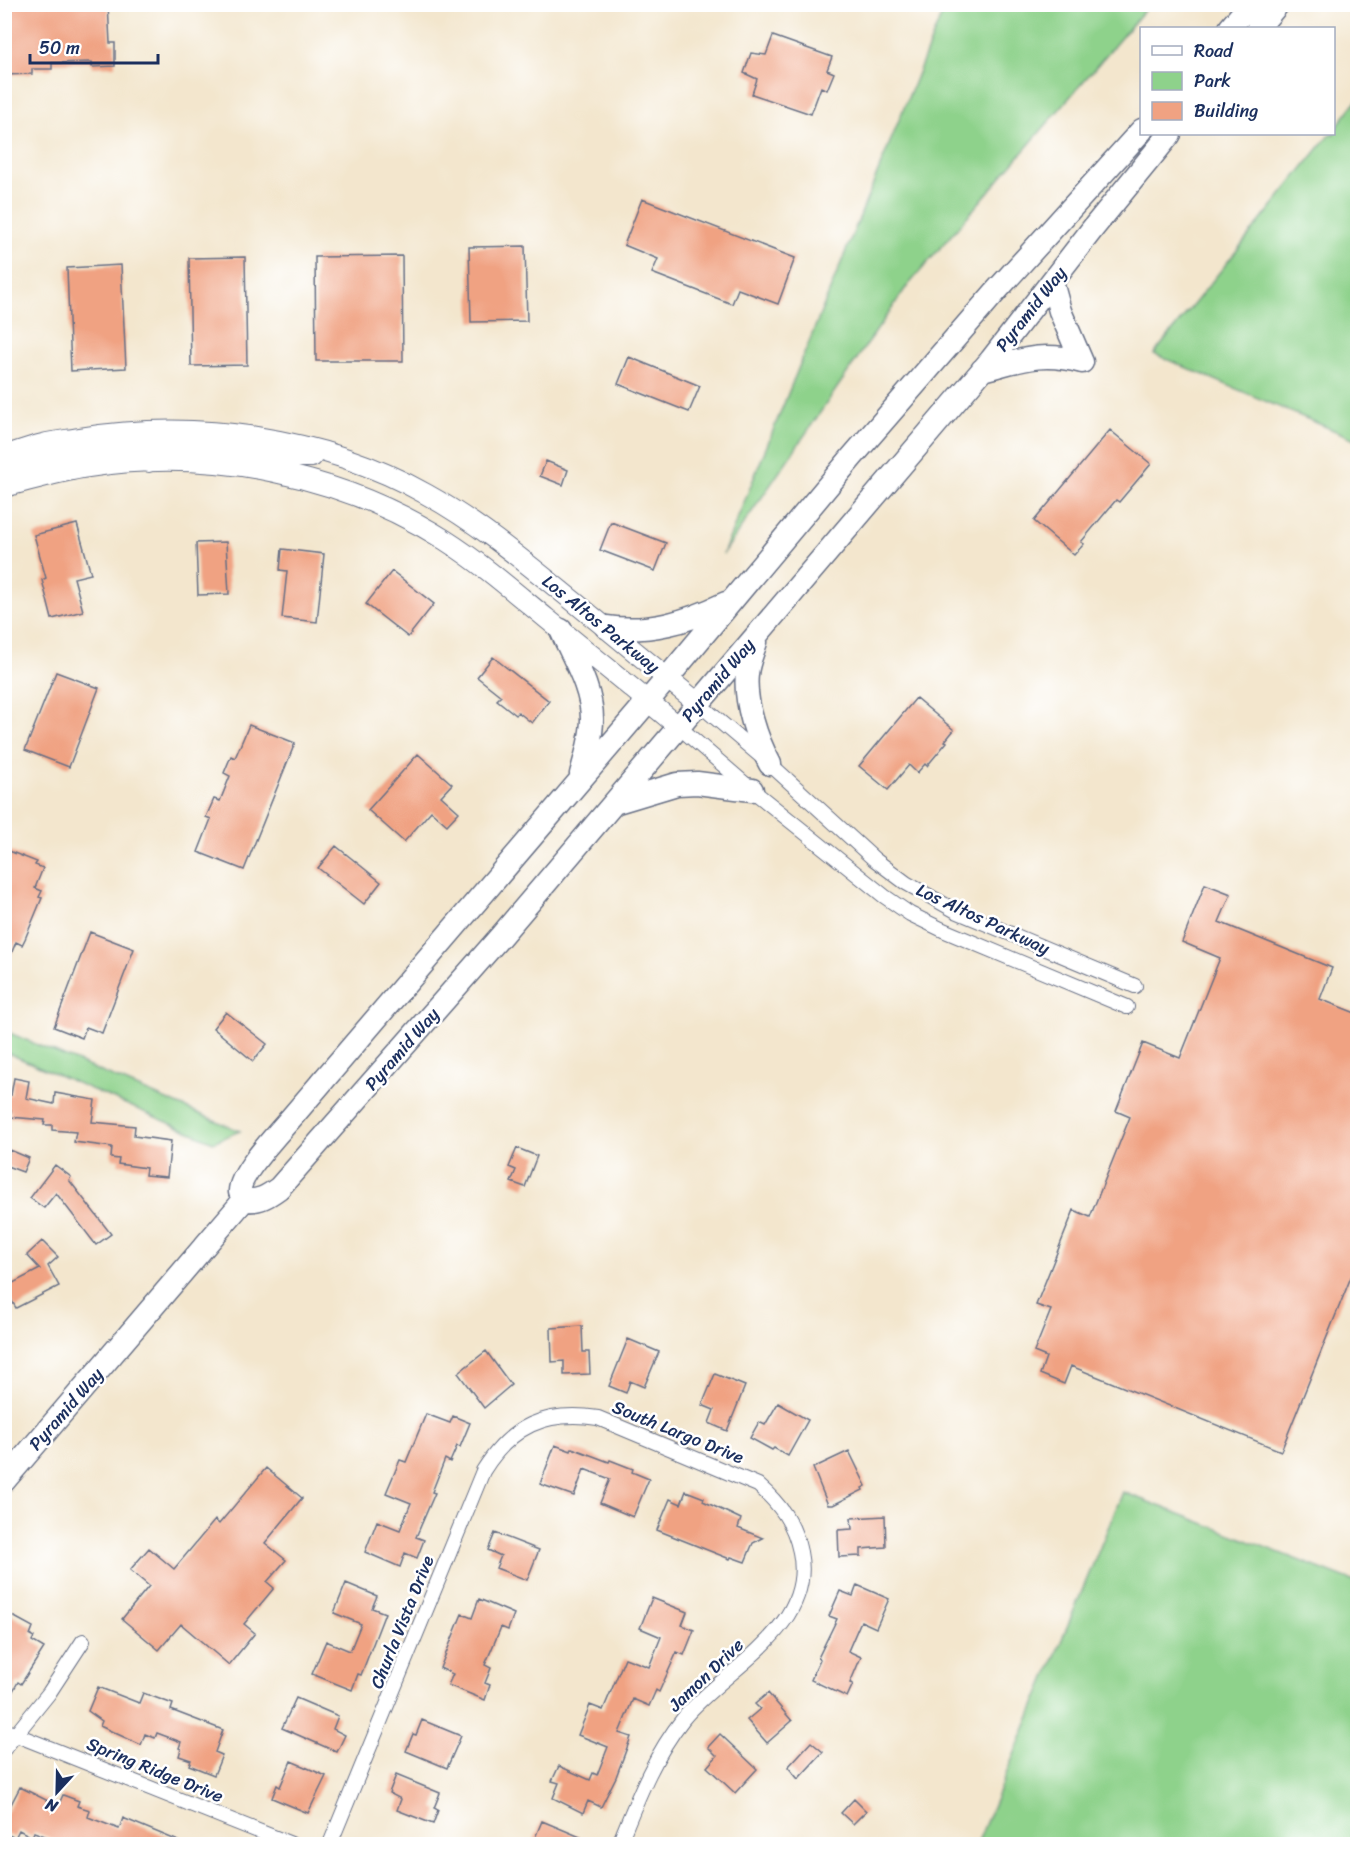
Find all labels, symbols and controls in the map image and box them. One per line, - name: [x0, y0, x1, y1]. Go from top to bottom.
- scale bar: [30, 27, 158, 65]
- legend: [1140, 27, 1335, 135]
- text: 50 m: [39, 32, 80, 64]
- text: Road: [1194, 35, 1234, 67]
- text: Park: [1194, 65, 1231, 97]
- text: Building: [1194, 95, 1258, 127]
- street label: Pyramid Way: [987, 258, 1075, 359]
- street label: Los Altos Parkway: [535, 566, 668, 682]
- street label: Pyramid Way: [673, 630, 763, 729]
- street label: Los Altos Parkway: [911, 874, 1056, 964]
- street label: Pyramid Way: [356, 1000, 448, 1098]
- street label: Pyramid Way: [20, 1360, 112, 1458]
- street label: South Largo Drive: [607, 1391, 749, 1473]
- street label: Churla Vista Drive: [361, 1550, 443, 1693]
- street label: Jamon Drive: [660, 1630, 751, 1720]
- street label: Spring Ridge Drive: [82, 1728, 228, 1812]
- north arrow: [27, 1762, 87, 1822]
- text: N: [40, 1790, 63, 1821]

